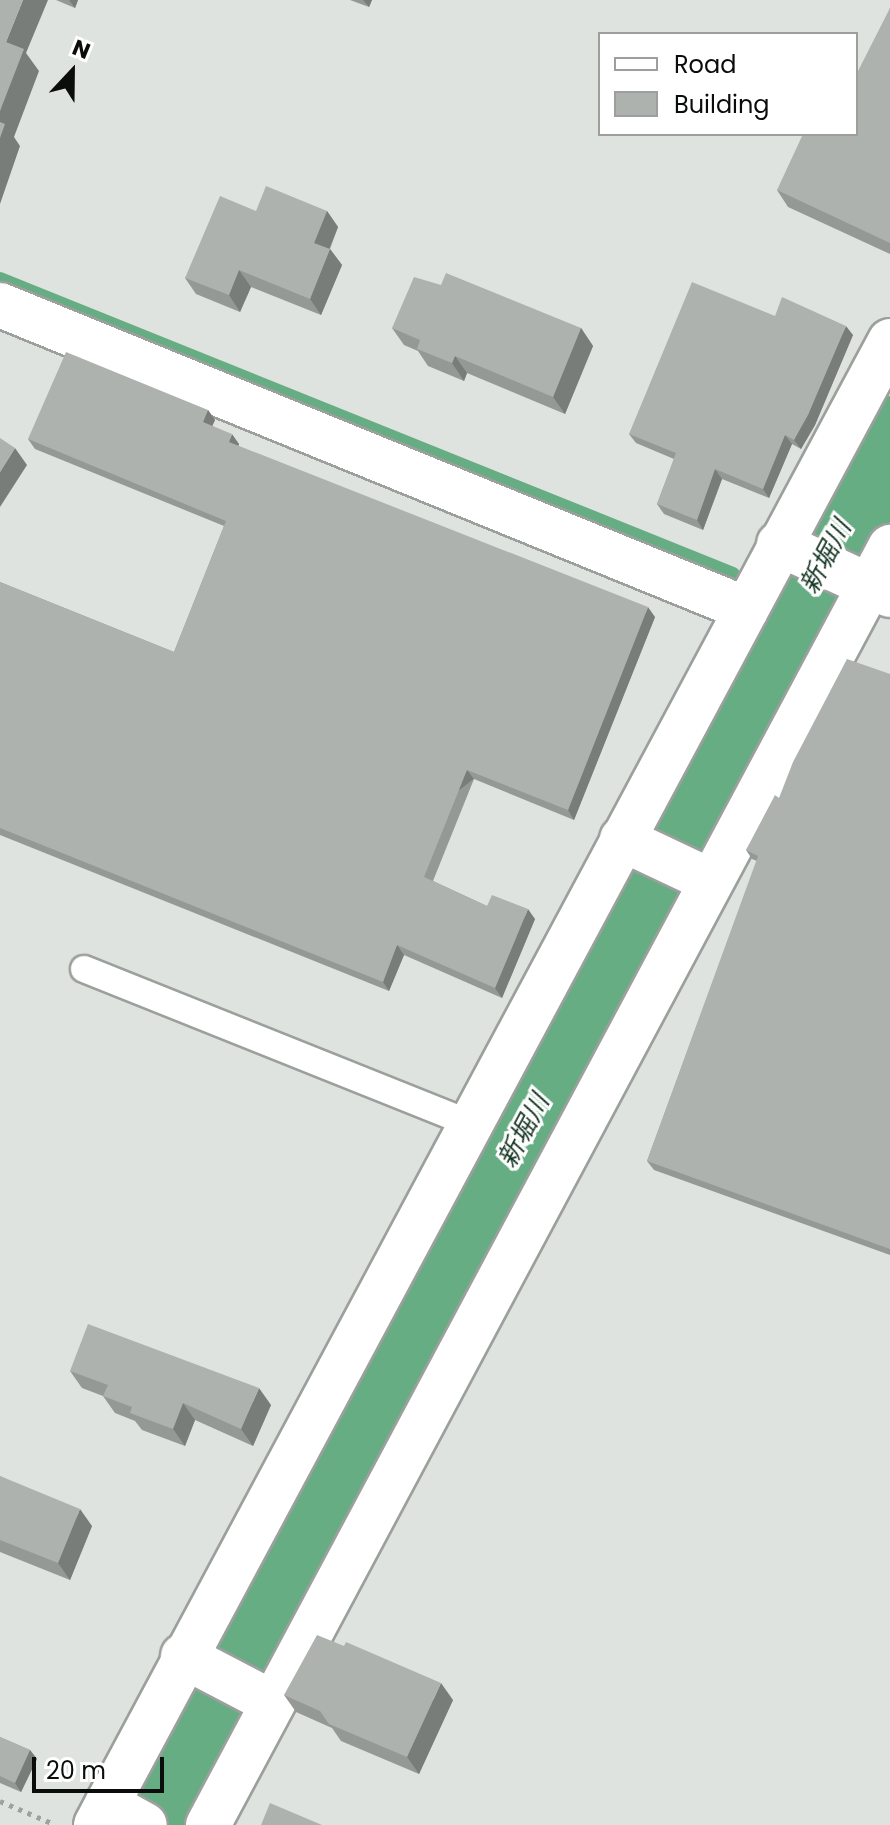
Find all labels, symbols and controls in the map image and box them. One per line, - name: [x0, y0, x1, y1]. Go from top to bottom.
- north arrow: [32, 32, 112, 112]
- text: N: [68, 32, 95, 67]
- legend: [598, 32, 858, 136]
- text: Road: [674, 48, 736, 81]
- text: Building: [674, 88, 770, 121]
- water label: 新堀川: [794, 515, 858, 599]
- water label: 新堀川: [492, 1089, 556, 1173]
- scale bar: [36, 1741, 168, 1791]
- text: 20 m: [46, 1754, 106, 1787]

